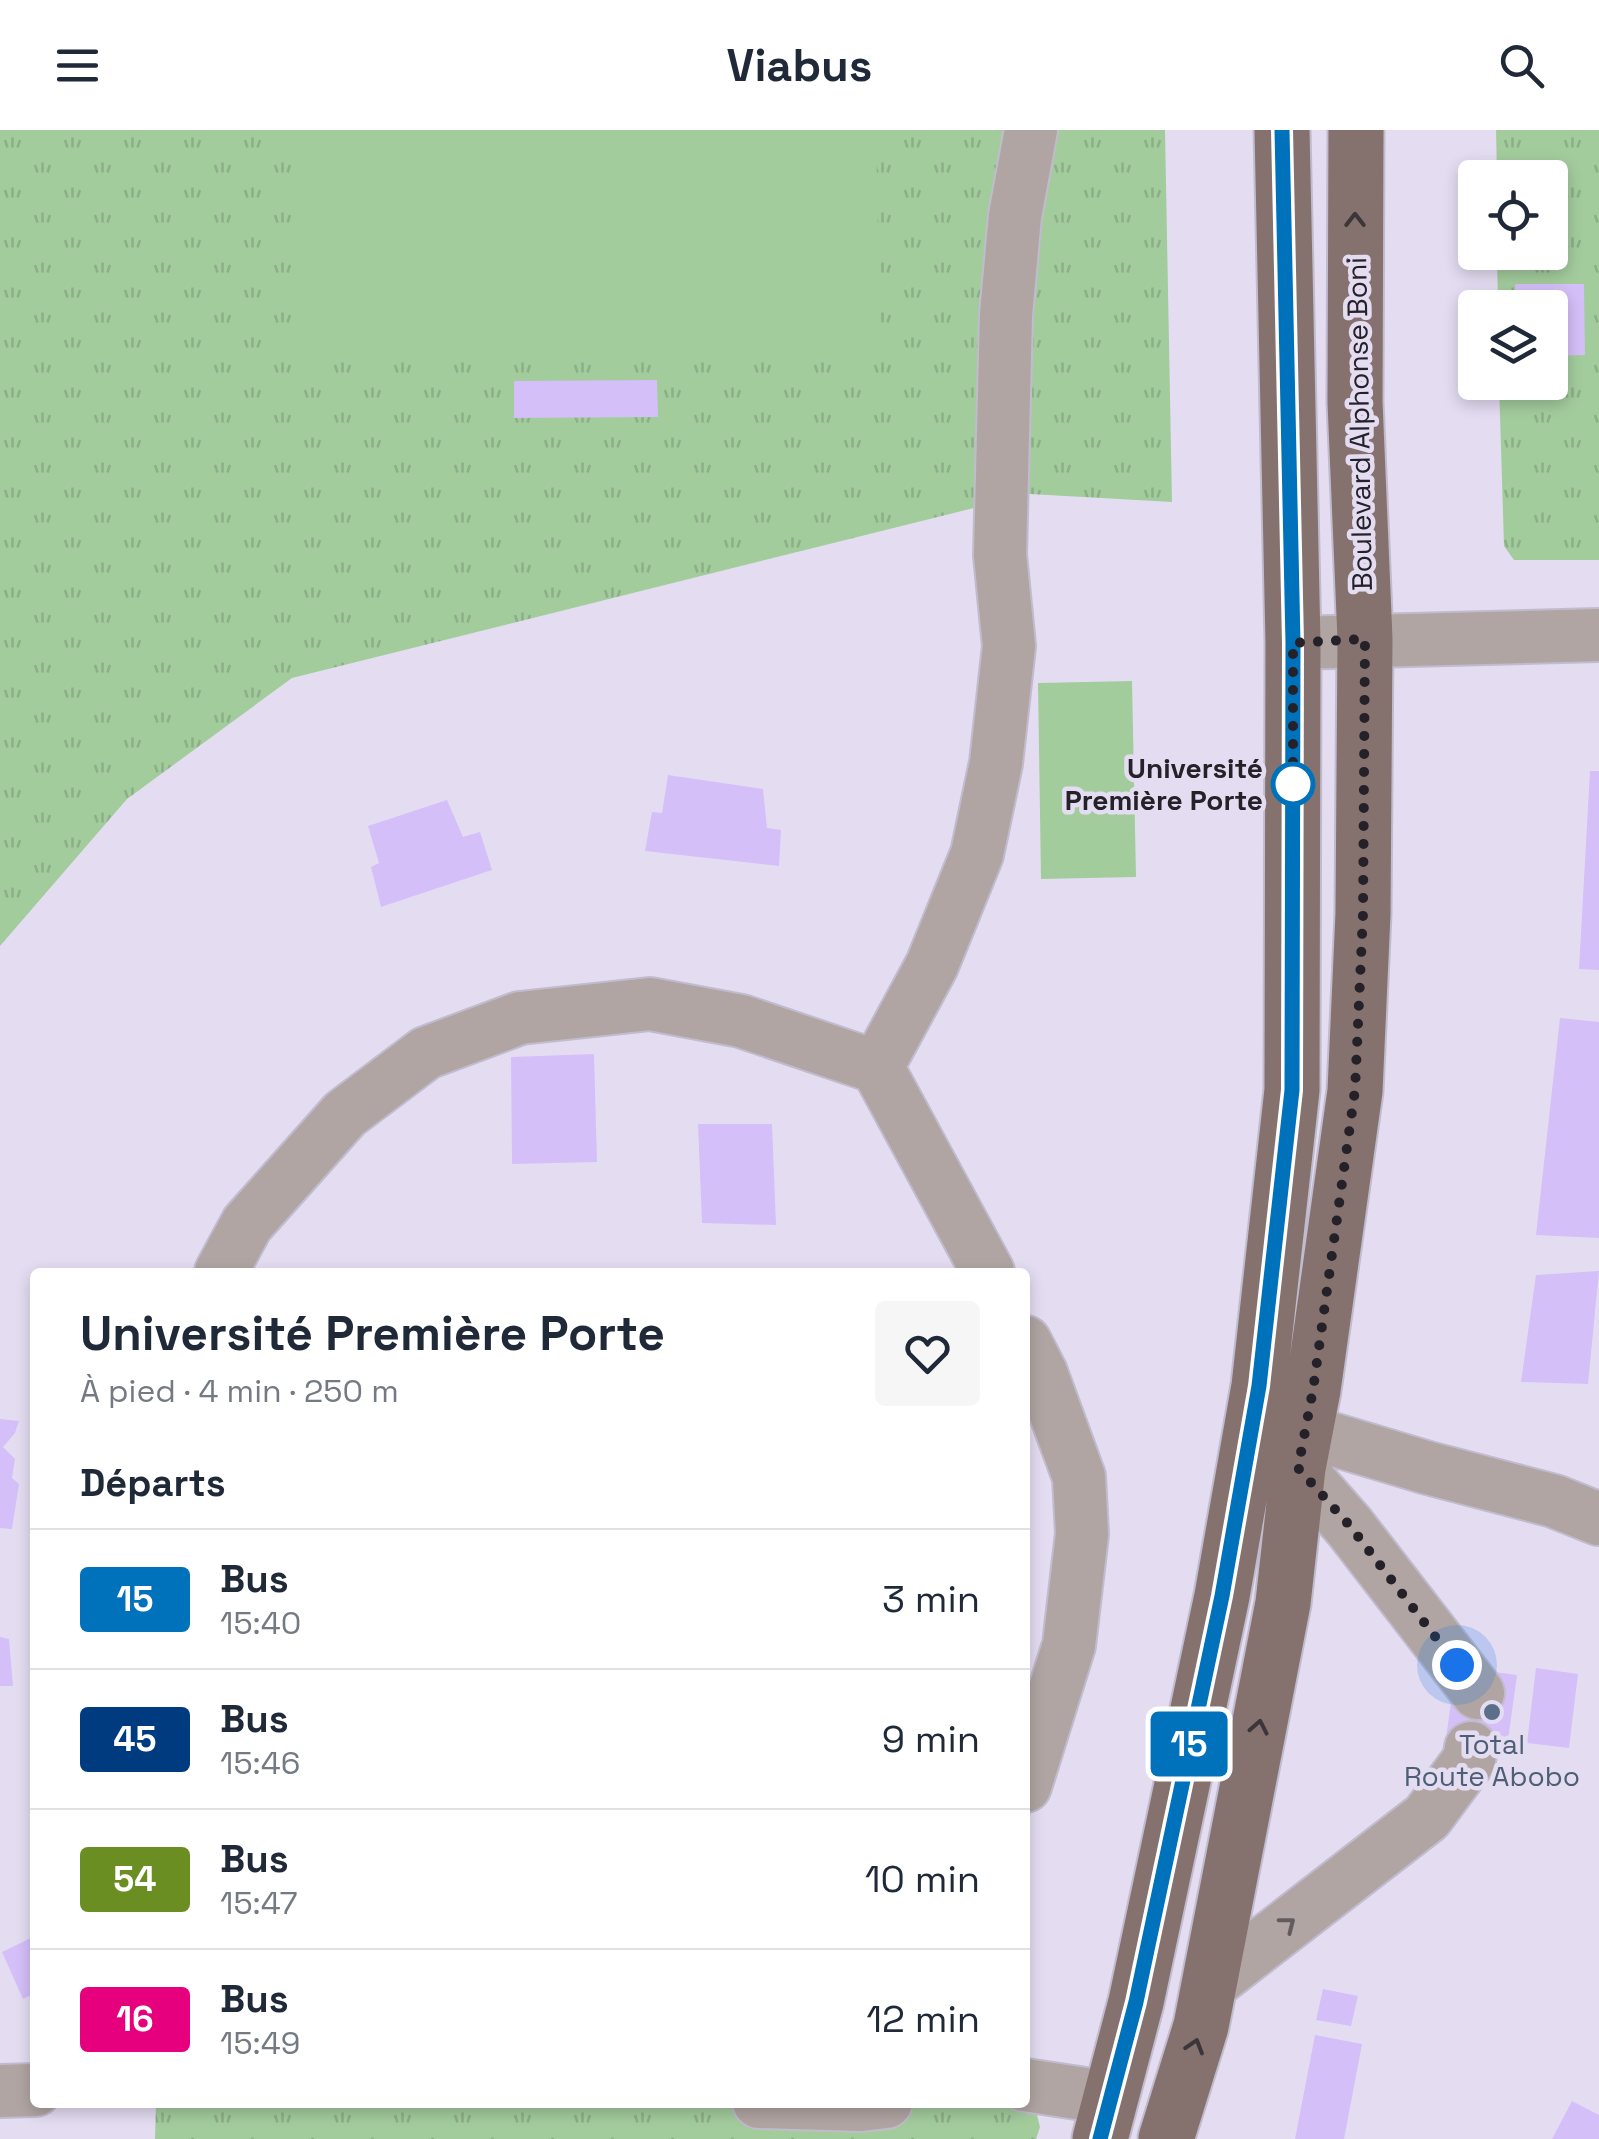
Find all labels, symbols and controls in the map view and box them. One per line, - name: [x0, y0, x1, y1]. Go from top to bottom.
- text: Viabus: [727, 37, 872, 94]
- icon: menu: [50, 38, 105, 93]
- icon: search: [1494, 38, 1549, 93]
- map controls: [1458, 160, 1568, 400]
- button: locate: [1458, 160, 1568, 270]
- one-way arrow: [1345, 212, 1366, 228]
- street label: Boulevard Alphonse Boni: [1338, 257, 1380, 591]
- button: layers: [1458, 290, 1568, 400]
- place label: Université Première Porte: [1065, 750, 1263, 818]
- marker: Université Première Porte: [1272, 763, 1314, 805]
- button: heart: [875, 1301, 980, 1406]
- text: Université Première Porte: [80, 1303, 665, 1364]
- text: À pied · 4 min · 250 m: [80, 1371, 399, 1411]
- text: Départs: [80, 1459, 226, 1507]
- text: Bus: [220, 1555, 289, 1603]
- text: 3 min: [882, 1575, 980, 1623]
- text: 15: [117, 1577, 153, 1621]
- text: 15:40: [220, 1603, 301, 1643]
- your location: [1432, 1640, 1482, 1690]
- text: Bus: [220, 1695, 289, 1743]
- marker: Total Route Abobo: [1481, 1701, 1503, 1723]
- line badge: 15: [1144, 1712, 1234, 1776]
- text: 9 min: [882, 1715, 980, 1763]
- text: 45: [113, 1717, 157, 1761]
- one-way arrow: [1247, 1719, 1268, 1736]
- text: 15: [1171, 1722, 1207, 1766]
- place label: Total Route Abobo: [1404, 1726, 1580, 1794]
- text: 15:46: [220, 1743, 300, 1783]
- text: Bus: [220, 1835, 289, 1883]
- text: 10 min: [865, 1855, 980, 1903]
- text: 54: [113, 1857, 157, 1901]
- text: 15:47: [220, 1883, 298, 1923]
- one-way arrow: [1277, 1918, 1295, 1936]
- text: Bus: [220, 1975, 289, 2023]
- text: 12 min: [866, 1995, 980, 2043]
- text: 16: [116, 1997, 154, 2041]
- text: 15:49: [220, 2023, 300, 2063]
- one-way arrow: [1183, 2038, 1204, 2055]

